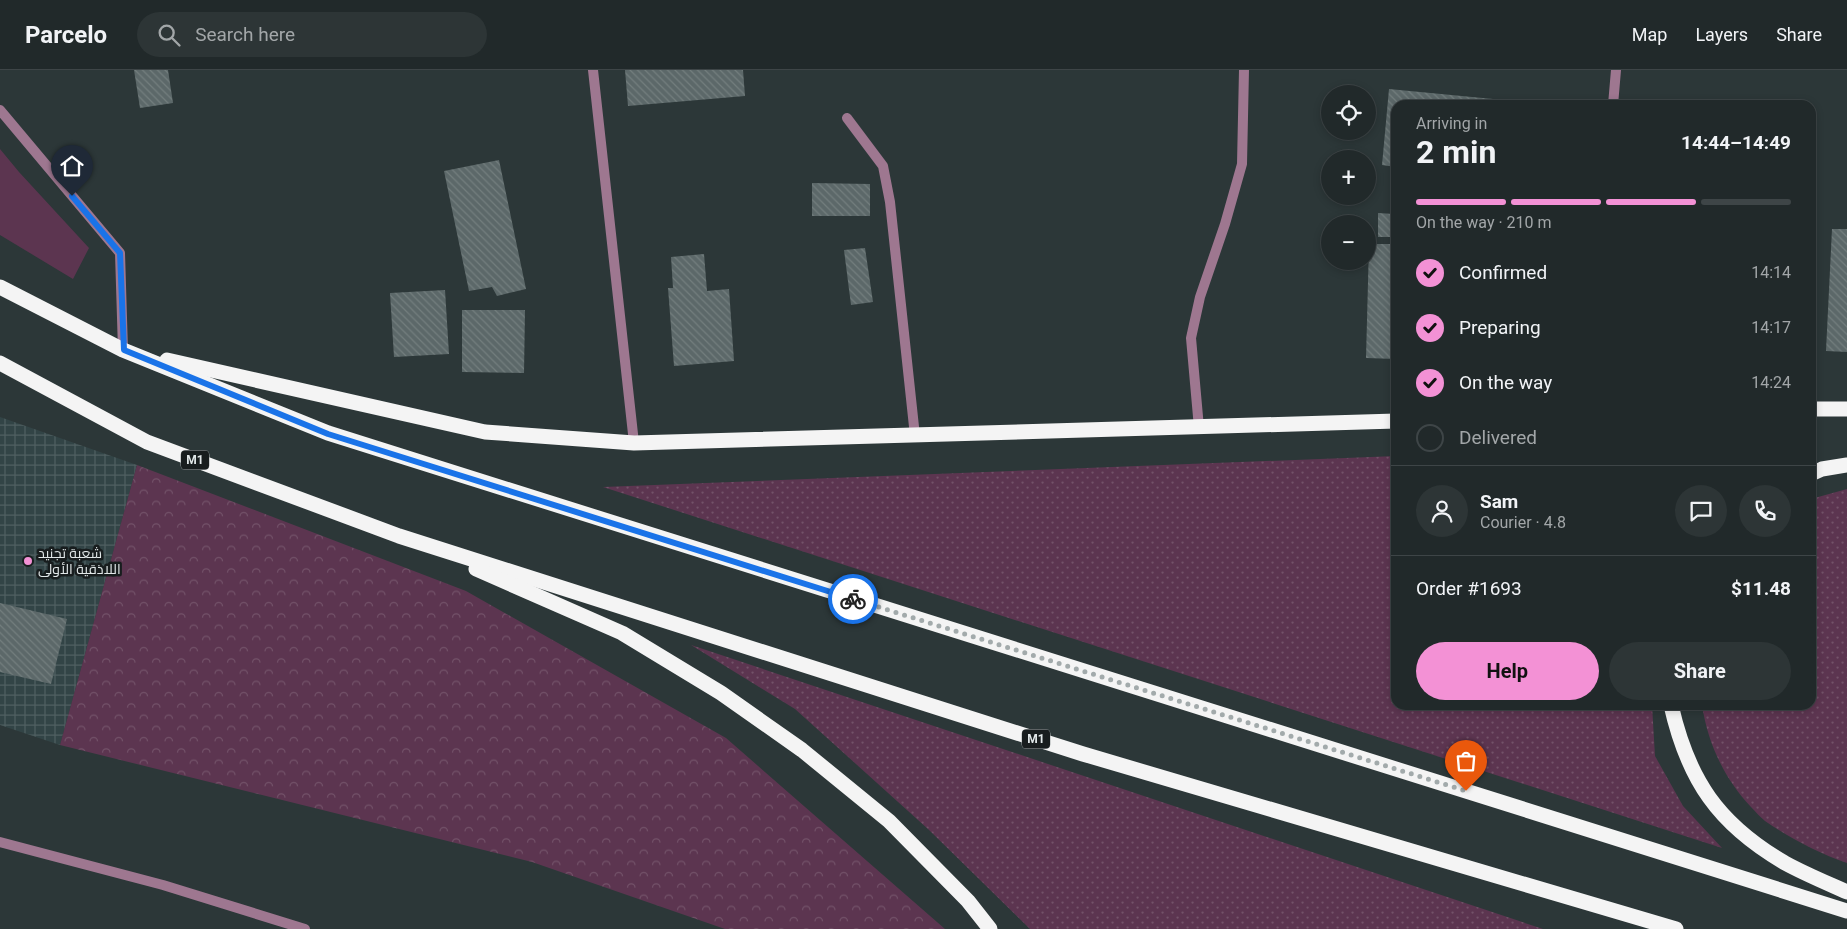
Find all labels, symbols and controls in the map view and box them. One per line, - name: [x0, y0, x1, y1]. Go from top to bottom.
- search box: [137, 12, 487, 57]
- text: Parcelo: [25, 21, 107, 49]
- icon: search: [155, 21, 183, 49]
- text: Search here: [195, 23, 295, 46]
- text: Map: [1632, 24, 1667, 45]
- text: Layers: [1695, 24, 1748, 45]
- text: Share: [1776, 24, 1822, 45]
- map controls: [1321, 85, 1376, 270]
- button: locate: [1321, 85, 1376, 140]
- text: Arriving in: [1416, 114, 1487, 133]
- text: 14:44–14:49: [1681, 131, 1791, 154]
- text: 2 min: [1416, 133, 1496, 171]
- pin: [51, 145, 93, 196]
- button: +: [1321, 150, 1376, 205]
- icon: home: [58, 152, 86, 180]
- text: On the way · 210 m: [1416, 213, 1552, 232]
- button: −: [1321, 215, 1376, 270]
- icon: check: [1416, 259, 1444, 287]
- text: Confirmed: [1459, 261, 1547, 284]
- text: 14:14: [1751, 263, 1791, 282]
- icon: check: [1416, 314, 1444, 342]
- text: Preparing: [1459, 316, 1541, 339]
- text: 14:17: [1751, 318, 1791, 337]
- icon: check: [1416, 369, 1444, 397]
- text: On the way: [1459, 371, 1552, 394]
- text: 14:24: [1751, 373, 1791, 392]
- text: Delivered: [1459, 426, 1537, 449]
- road number: M1: [181, 450, 209, 470]
- button: person: [1416, 485, 1468, 537]
- button: chat: [1675, 485, 1727, 537]
- button: phone: [1739, 485, 1791, 537]
- text: Sam: [1480, 490, 1518, 513]
- text: Courier · 4.8: [1480, 513, 1566, 532]
- place label: شعبة تجنيد اللاذقية الأولى: [38, 545, 121, 577]
- marker: شعبة تجنيد اللاذقية الأولى: [22, 555, 34, 567]
- courier: [828, 574, 878, 624]
- text: Order #1693: [1416, 577, 1522, 600]
- text: $11.48: [1731, 577, 1791, 600]
- icon: bike: [839, 585, 867, 613]
- button: Help: [1416, 642, 1599, 700]
- button: Share: [1609, 642, 1791, 700]
- road number: M1: [1022, 730, 1050, 749]
- pin: [1445, 740, 1487, 791]
- icon: bag: [1452, 747, 1480, 775]

